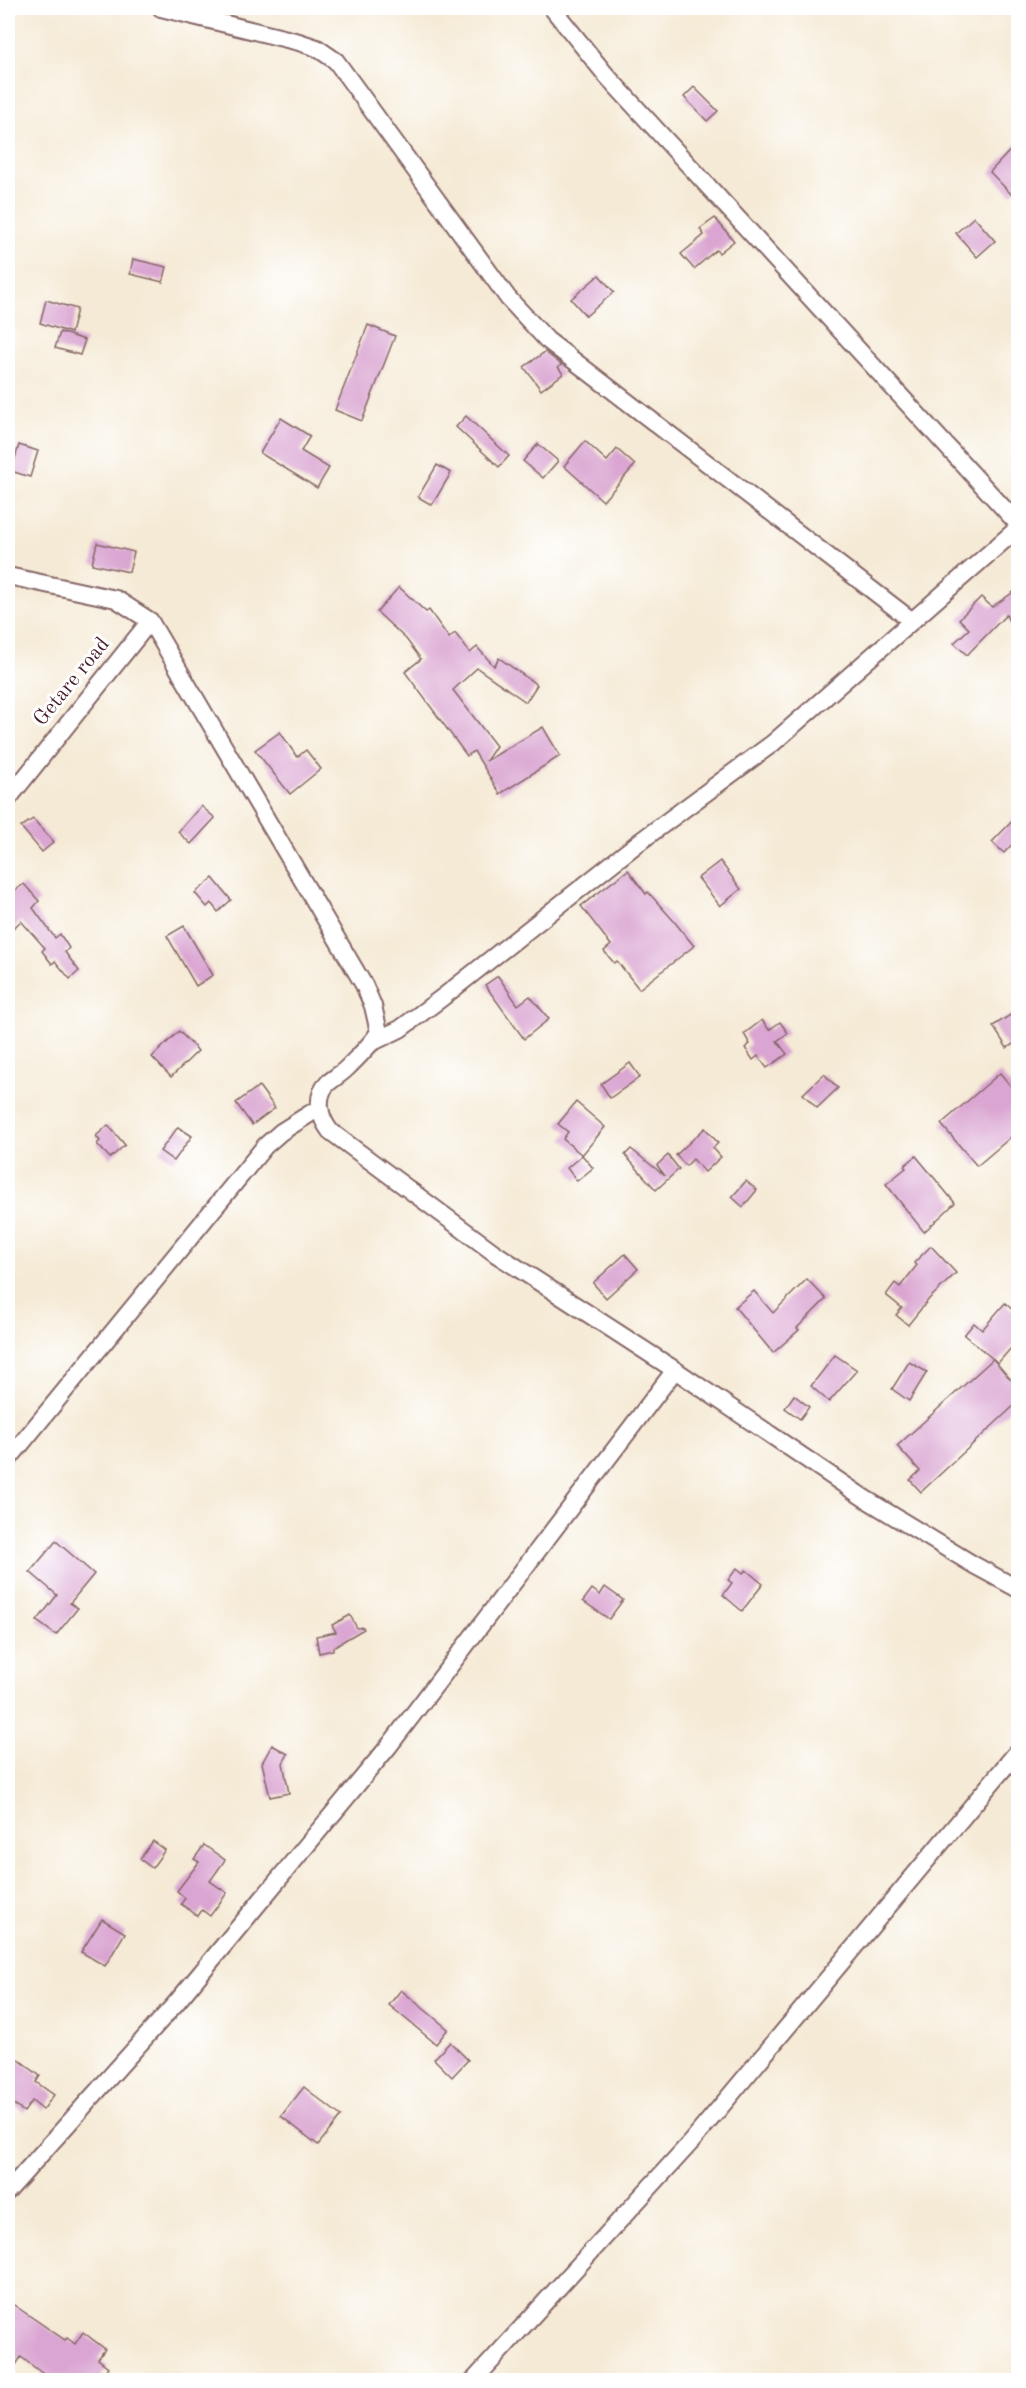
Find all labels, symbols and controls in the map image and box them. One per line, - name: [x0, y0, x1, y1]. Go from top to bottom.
- street label: Getare road: [30, 634, 114, 730]

